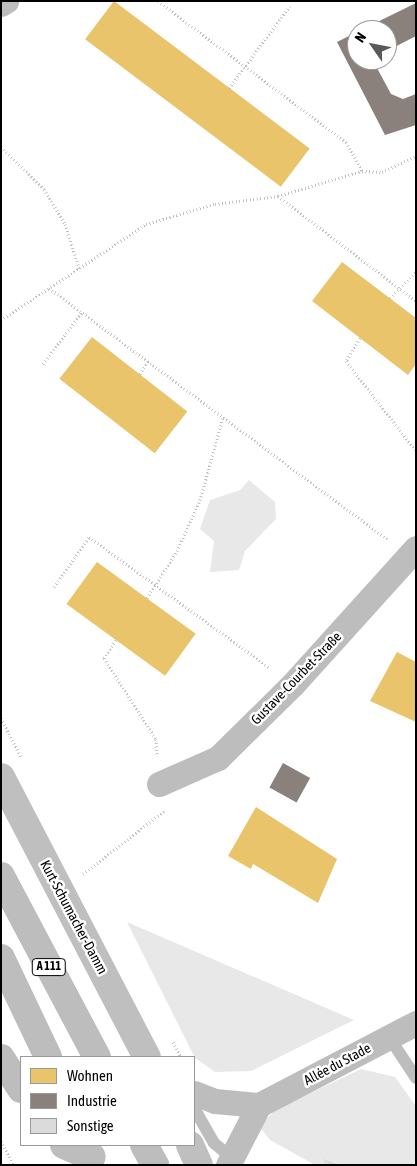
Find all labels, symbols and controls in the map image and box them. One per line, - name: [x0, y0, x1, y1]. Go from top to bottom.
- north arrow: [347, 20, 397, 70]
- text: N: [351, 30, 369, 45]
- street label: Gustave-Courbet-Straße: [247, 628, 345, 728]
- street label: Kurt-Schumacher-Damm: [37, 857, 111, 977]
- road number: A 111: [32, 958, 66, 976]
- street label: Allée du Stade: [301, 1039, 373, 1089]
- legend: [20, 1056, 195, 1146]
- text: Wohnen: [67, 1067, 113, 1084]
- text: Industrie: [67, 1092, 117, 1109]
- text: Sonstige: [67, 1117, 114, 1134]

